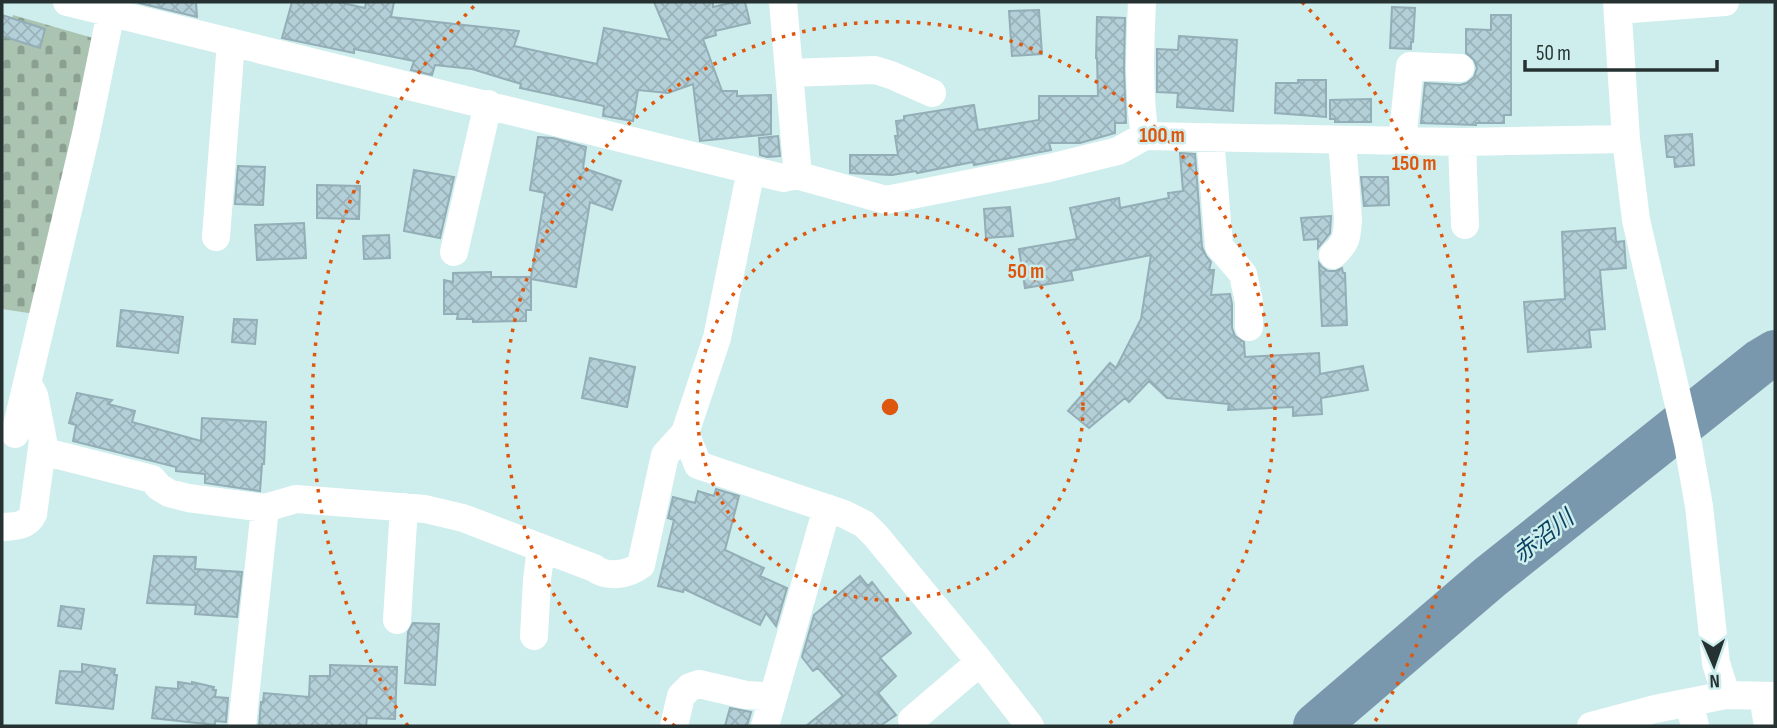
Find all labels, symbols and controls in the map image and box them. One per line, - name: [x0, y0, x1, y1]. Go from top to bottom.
- scale bar: [1525, 28, 1718, 72]
- text: 50 m: [1536, 41, 1571, 66]
- text: 100 m: [1139, 123, 1185, 148]
- text: 150 m: [1392, 151, 1436, 176]
- text: 50 m: [1008, 259, 1044, 284]
- centre of rings: [878, 395, 902, 419]
- water label: 赤沼川: [1508, 503, 1582, 569]
- north arrow: [1679, 630, 1749, 700]
- text: N: [1709, 669, 1720, 692]

